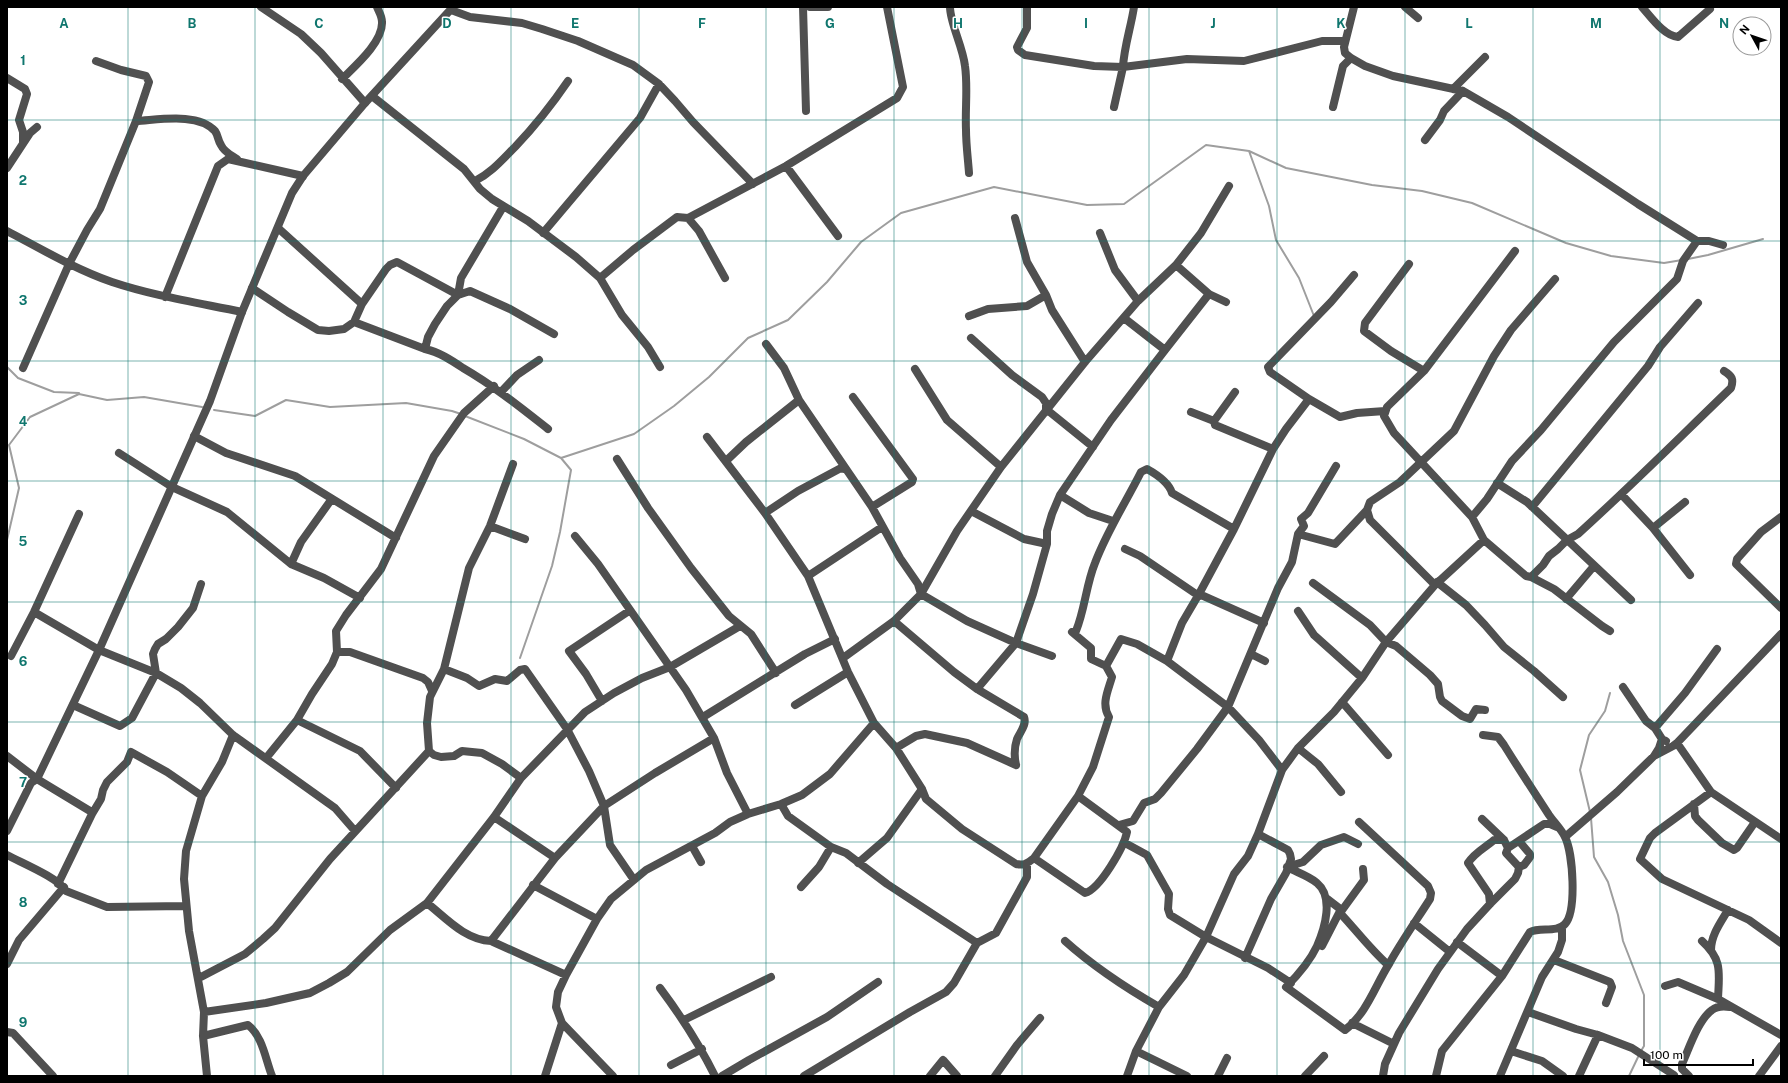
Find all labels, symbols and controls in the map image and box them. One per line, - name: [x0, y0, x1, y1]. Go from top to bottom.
- text: A: [59, 16, 69, 31]
- text: B: [188, 16, 197, 31]
- text: C: [314, 16, 324, 31]
- text: D: [442, 16, 452, 31]
- text: E: [571, 16, 579, 31]
- text: F: [698, 16, 706, 31]
- text: G: [825, 16, 835, 31]
- text: H: [953, 16, 963, 31]
- text: I: [1084, 16, 1088, 31]
- text: J: [1210, 16, 1216, 31]
- text: K: [1336, 16, 1346, 31]
- text: L: [1465, 16, 1473, 31]
- text: M: [1590, 16, 1602, 31]
- text: N: [1719, 16, 1729, 31]
- north arrow: [1732, 16, 1772, 56]
- text: N: [1737, 22, 1752, 37]
- text: 1: [20, 53, 26, 68]
- text: 2: [19, 173, 27, 188]
- text: 3: [19, 293, 28, 308]
- text: 4: [19, 414, 28, 429]
- text: 5: [19, 534, 28, 549]
- text: 6: [19, 654, 28, 669]
- text: 7: [19, 775, 27, 790]
- text: 8: [19, 895, 28, 910]
- text: 9: [19, 1015, 27, 1030]
- scale bar: [1644, 1041, 1753, 1067]
- text: 100 m: [1650, 1048, 1683, 1062]

